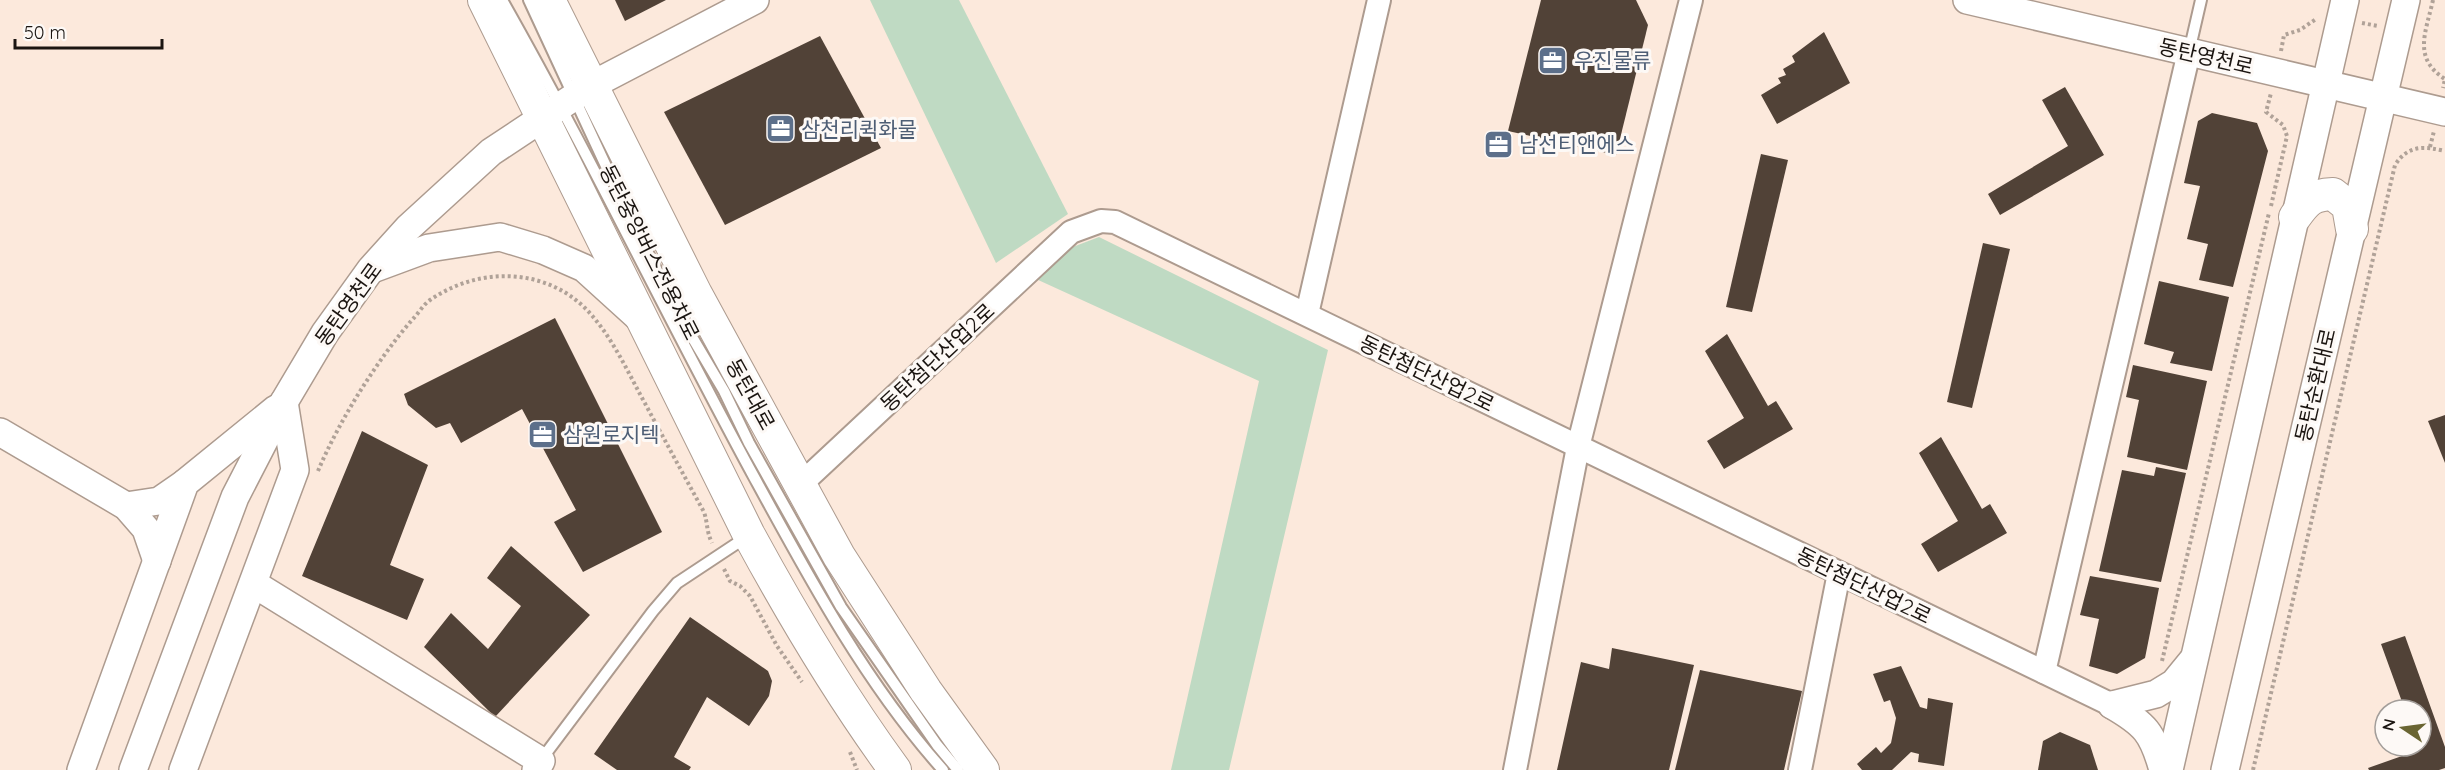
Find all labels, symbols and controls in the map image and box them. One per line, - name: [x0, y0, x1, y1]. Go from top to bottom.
- scale bar: [15, 12, 162, 50]
- text: 50 m: [24, 21, 66, 44]
- street label: 동탄영천로: [2156, 32, 2256, 80]
- office icon: 우진물류: [1537, 44, 1569, 76]
- place label: 우진물류: [1574, 47, 1651, 73]
- office icon: 삼천리퀵화물: [764, 113, 796, 145]
- place label: 삼천리퀵화물: [801, 116, 917, 142]
- office icon: 남선티앤에스: [1482, 128, 1514, 160]
- place label: 남선티앤에스: [1519, 131, 1635, 157]
- street label: 동탄중앙버스전용차로: [595, 160, 705, 344]
- street label: 동탄영천로: [309, 257, 387, 351]
- street label: 동탄첨단산업2로: [874, 297, 1000, 417]
- street label: 동탄순환대로: [2289, 326, 2341, 444]
- street label: 동탄첨단산업2로: [1355, 329, 1499, 417]
- street label: 동탄대로: [721, 354, 781, 434]
- office icon: 삼원로지텍: [526, 418, 558, 450]
- place label: 삼원로지텍: [563, 421, 660, 447]
- street label: 동탄첨단산업2로: [1792, 541, 1936, 629]
- north arrow: [2373, 698, 2433, 758]
- text: N: [2377, 717, 2399, 733]

